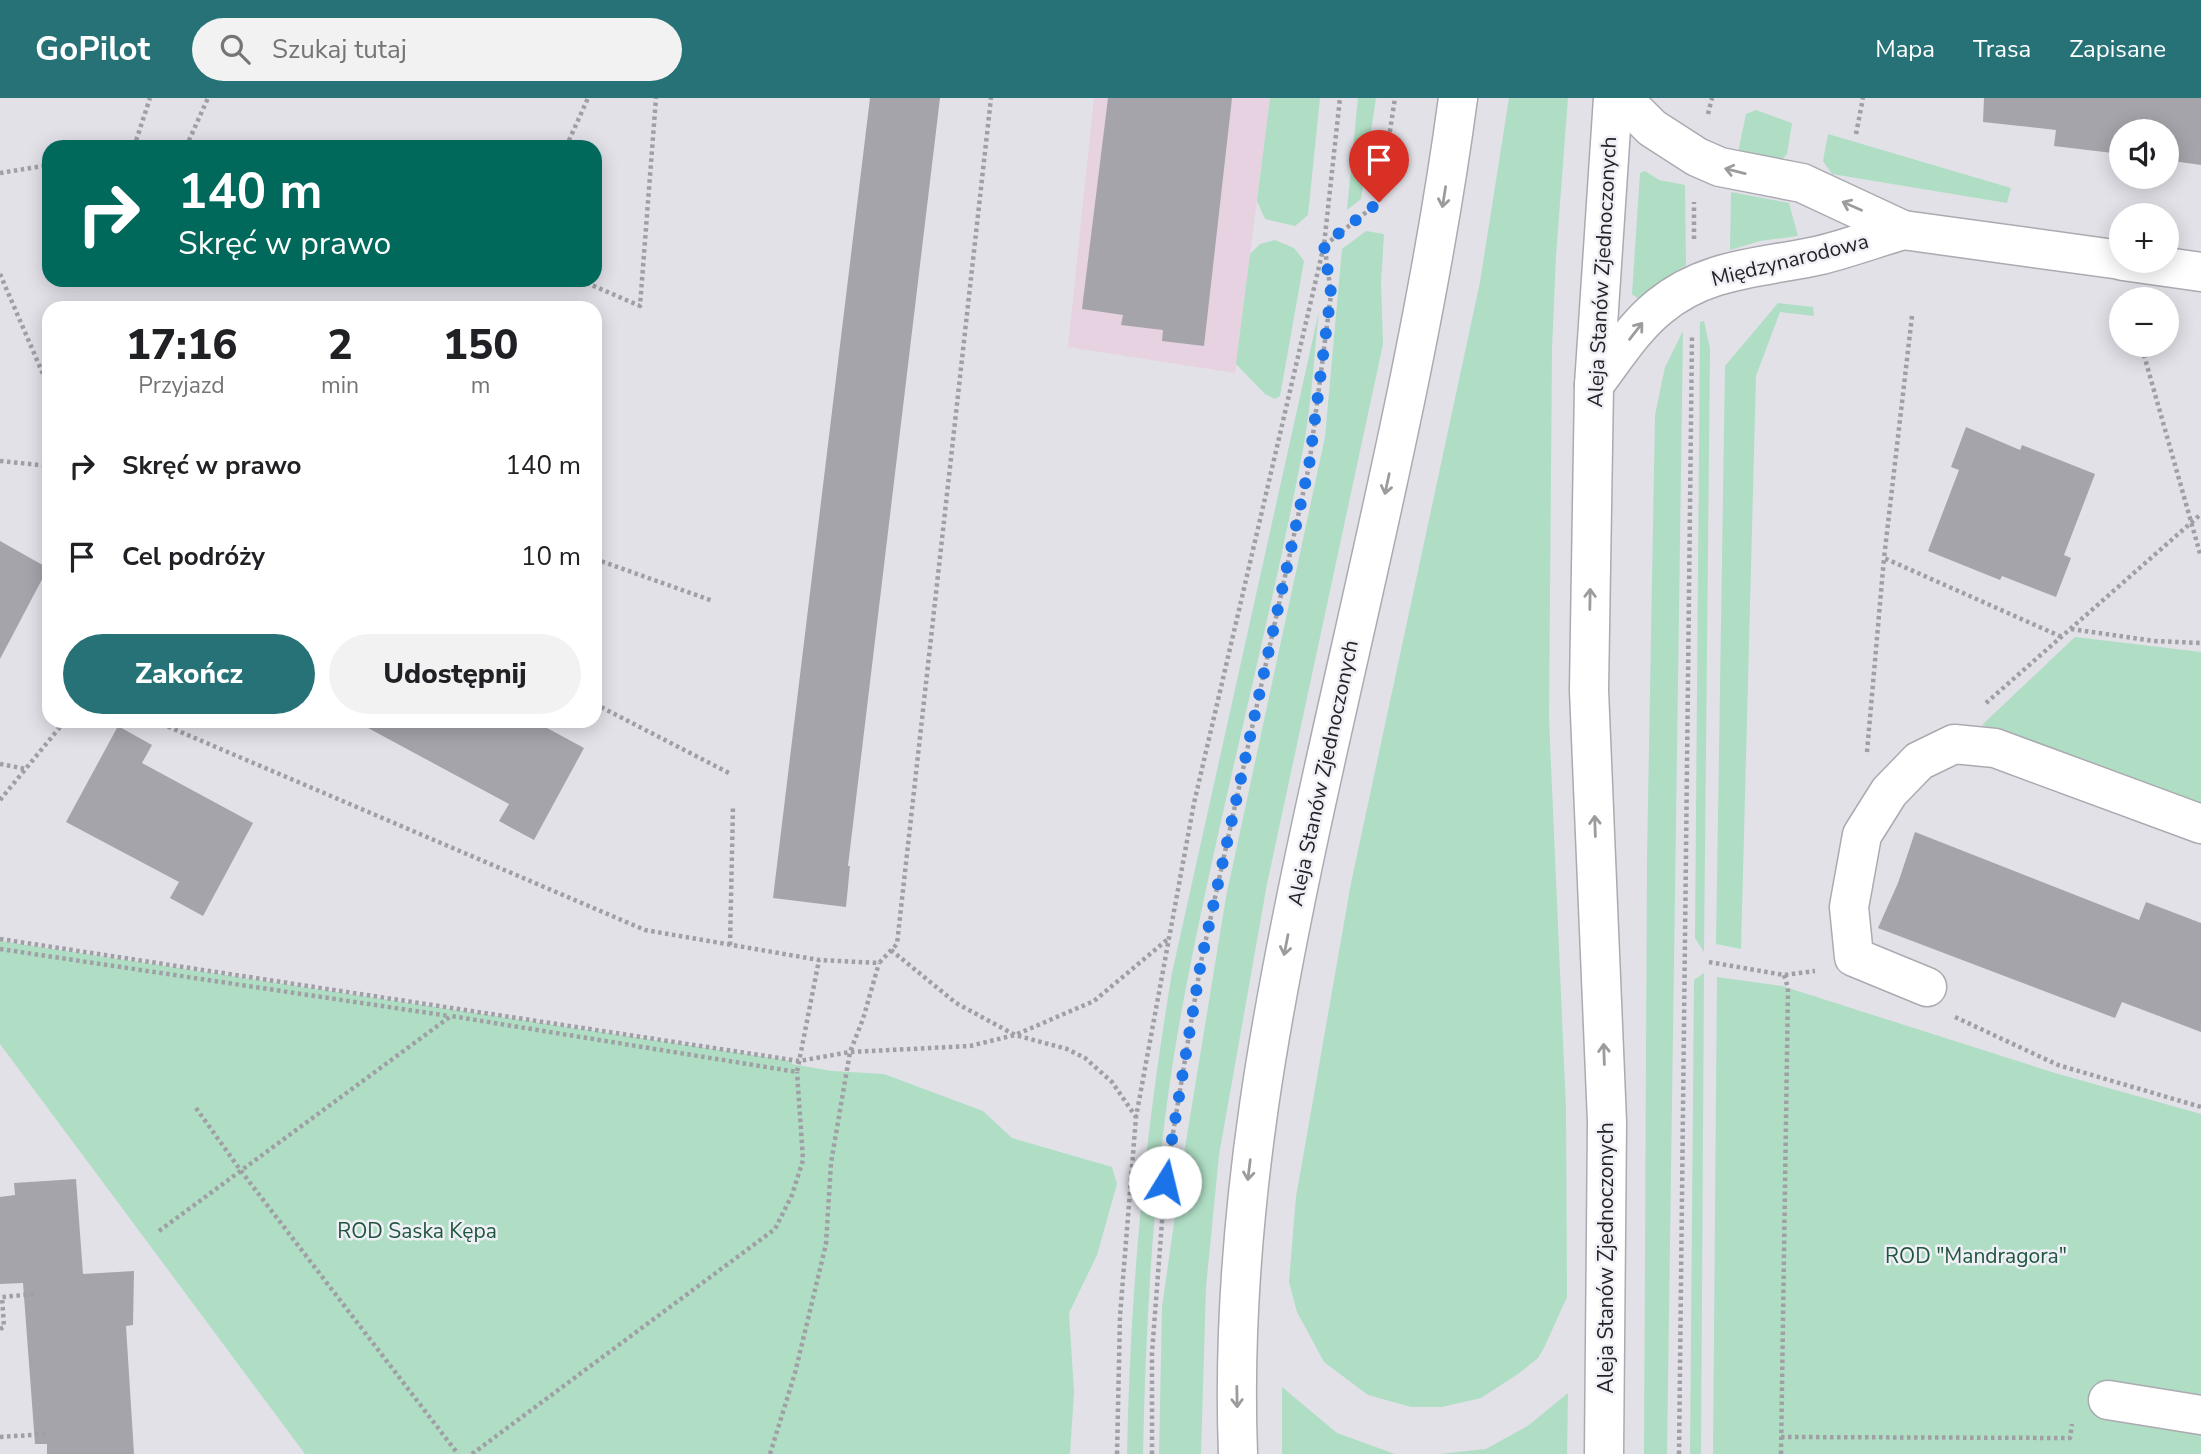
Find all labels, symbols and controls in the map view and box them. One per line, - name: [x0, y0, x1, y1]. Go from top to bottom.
- search box: [192, 18, 682, 81]
- text: GoPilot: [35, 27, 150, 72]
- icon: search: [216, 30, 254, 68]
- text: Szukaj tutaj: [272, 32, 407, 67]
- text: Mapa: [1875, 33, 1935, 65]
- text: Trasa: [1973, 33, 2031, 65]
- text: Zapisane: [2069, 33, 2166, 65]
- map controls: [2109, 119, 2179, 357]
- button: sound: [2109, 119, 2179, 189]
- pin: [1349, 130, 1409, 202]
- street label: Aleja Stanów Zjednoczonych: [1581, 136, 1623, 408]
- icon: arrive: [1360, 141, 1398, 179]
- text: 140 m: [178, 158, 322, 225]
- one-way arrow: [1724, 164, 1747, 177]
- icon: right: [63, 168, 154, 259]
- one-way arrow: [1437, 185, 1450, 208]
- one-way arrow: [1842, 199, 1863, 212]
- button: +: [2109, 203, 2179, 273]
- text: Skręć w prawo: [178, 222, 391, 265]
- street label: Międzynarodowa: [1708, 227, 1872, 293]
- button: −: [2109, 287, 2179, 357]
- text: 17:16: [126, 317, 237, 374]
- text: 2: [327, 317, 353, 374]
- text: 150: [443, 317, 518, 374]
- one-way arrow: [1628, 323, 1643, 341]
- text: Przyjazd: [138, 370, 225, 401]
- text: min: [321, 370, 359, 401]
- text: m: [471, 370, 490, 401]
- icon: right: [63, 447, 101, 485]
- text: Skręć w prawo: [122, 448, 302, 483]
- text: 140 m: [505, 448, 581, 483]
- one-way arrow: [1379, 472, 1393, 495]
- icon: arrive: [63, 538, 101, 576]
- text: Cel podróży: [122, 539, 265, 574]
- text: 10 m: [521, 539, 581, 574]
- one-way arrow: [1584, 588, 1597, 611]
- button: Zakończ: [63, 634, 315, 714]
- button: Udostępnij: [329, 634, 581, 714]
- street label: Aleja Stanów Zjednoczonych: [1281, 637, 1365, 909]
- one-way arrow: [1588, 815, 1601, 838]
- one-way arrow: [1279, 933, 1293, 956]
- one-way arrow: [1597, 1042, 1610, 1065]
- street label: Aleja Stanów Zjednoczonych: [1592, 1122, 1620, 1394]
- position arrow: [1128, 1145, 1202, 1219]
- one-way arrow: [1243, 1158, 1256, 1181]
- park label: ROD Saska Kępa: [337, 1217, 497, 1245]
- park label: ROD "Mandragora": [1885, 1242, 2067, 1270]
- one-way arrow: [1230, 1385, 1244, 1408]

